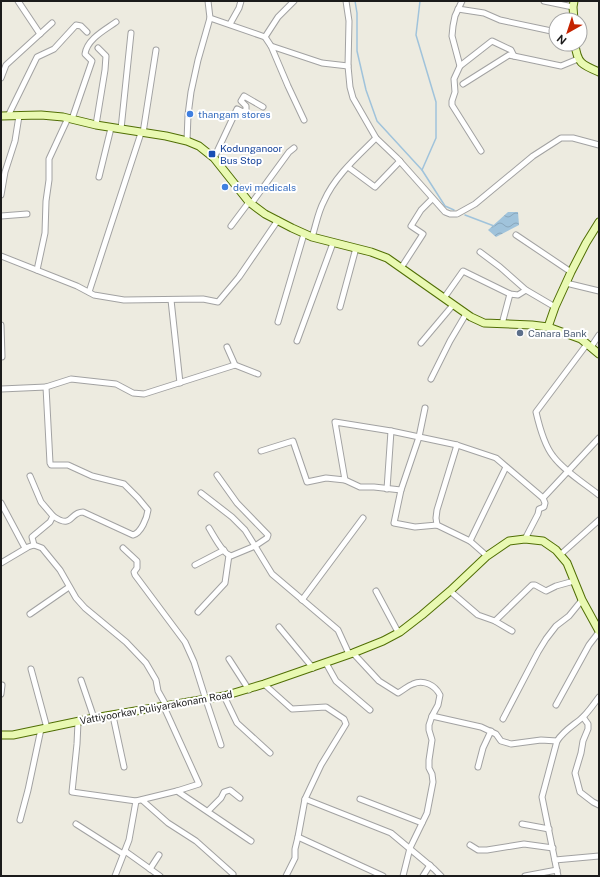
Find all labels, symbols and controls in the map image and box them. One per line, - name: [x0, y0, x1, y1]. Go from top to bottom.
- north arrow: [548, 12, 588, 52]
- text: N: [555, 32, 569, 47]
- place label: thangam stores: [198, 108, 271, 120]
- marker: thangam stores: [185, 109, 195, 119]
- place label: Kodunganoor Bus Stop: [220, 142, 282, 166]
- marker: Kodunganoor Bus Stop: [207, 149, 217, 159]
- place label: devi medicals: [233, 181, 296, 193]
- marker: devi medicals: [220, 182, 230, 192]
- place label: Canara Bank: [528, 327, 587, 339]
- marker: Canara Bank: [515, 328, 525, 338]
- street label: Vattiyoorkav Puliyarakonam Road: [79, 688, 233, 726]

